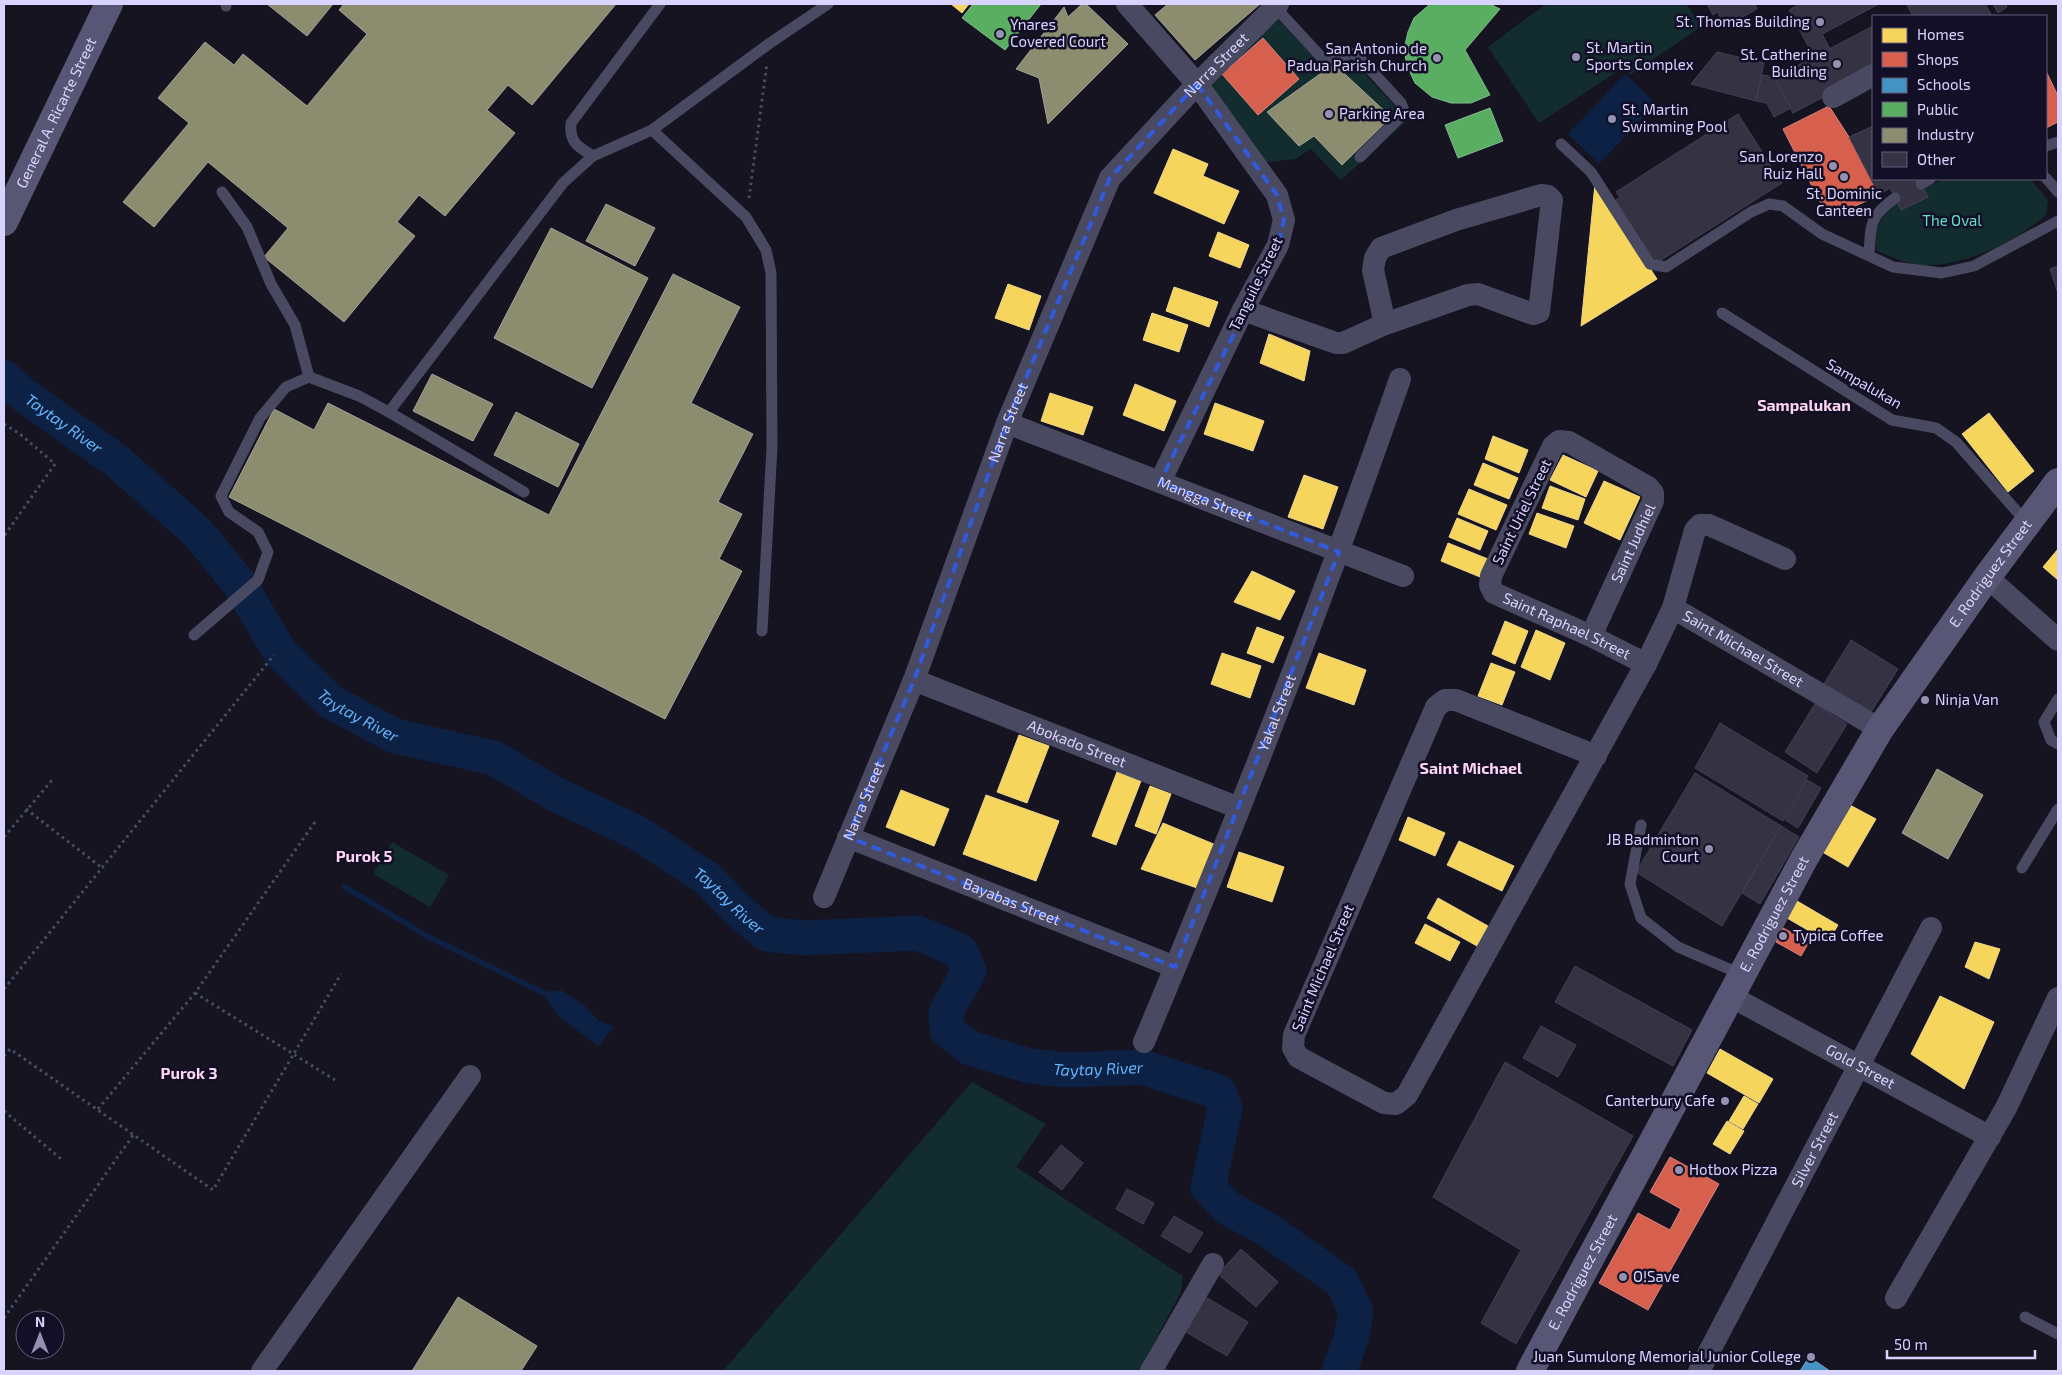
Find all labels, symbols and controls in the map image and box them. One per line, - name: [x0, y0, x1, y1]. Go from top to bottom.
- place label: St. Thomas Building: [1676, 12, 1811, 30]
- place label: Ynares Covered Court: [1010, 15, 1106, 50]
- legend: [1872, 15, 2047, 180]
- marker: St. Thomas Building: [1814, 16, 1826, 28]
- text: Homes: [1917, 25, 1964, 43]
- marker: Ynares Covered Court: [994, 28, 1006, 40]
- street label: Narra Street: [1179, 28, 1252, 101]
- street label: General A. Ricarte Street: [12, 34, 100, 191]
- place label: St. Martin Sports Complex: [1586, 38, 1694, 73]
- place label: San Antonio de Padua Parish Church: [1287, 39, 1427, 74]
- place label: St. Catherine Building: [1740, 45, 1828, 80]
- text: Shops: [1917, 50, 1959, 68]
- marker: St. Martin Sports Complex: [1570, 51, 1582, 63]
- marker: San Antonio de Padua Parish Church: [1431, 52, 1443, 64]
- marker: St. Catherine Building: [1831, 58, 1843, 70]
- text: Schools: [1917, 75, 1971, 93]
- place label: St. Martin Swimming Pool: [1622, 100, 1728, 135]
- text: Public: [1917, 100, 1958, 118]
- place label: Parking Area: [1339, 104, 1425, 122]
- marker: Parking Area: [1323, 108, 1335, 120]
- marker: St. Martin Swimming Pool: [1606, 113, 1618, 125]
- text: Industry: [1917, 125, 1974, 143]
- place label: San Lorenzo Ruiz Hall: [1739, 147, 1824, 182]
- text: Other: [1917, 150, 1956, 168]
- marker: San Lorenzo Ruiz Hall: [1827, 160, 1839, 172]
- marker: St. Dominic Canteen: [1838, 171, 1850, 183]
- place label: St. Dominic Canteen: [1806, 184, 1882, 219]
- park label: The Oval: [1922, 211, 1982, 229]
- street label: Tanguile Street: [1225, 233, 1286, 334]
- street label: Sampalukan: [1823, 354, 1906, 412]
- street label: Narra Street: [984, 379, 1031, 465]
- water label: Taytay River: [22, 389, 107, 457]
- district label: Sampalukan: [1757, 395, 1851, 414]
- street label: Saint Uriel Street: [1488, 456, 1555, 567]
- street label: Mangga Street: [1155, 472, 1255, 525]
- street label: Saint Judhiel: [1607, 500, 1659, 585]
- street label: E. Rodriguez Street: [1944, 515, 2035, 630]
- street label: Saint Raphael Street: [1500, 588, 1634, 663]
- street label: Saint Michael Street: [1680, 606, 1807, 690]
- street label: Yakal Street: [1253, 671, 1299, 754]
- water label: Taytay River: [314, 685, 403, 746]
- place label: Ninja Van: [1935, 690, 1999, 709]
- marker: Ninja Van: [1919, 694, 1931, 706]
- street label: Abokado Street: [1025, 716, 1129, 771]
- street label: Narra Street: [838, 758, 887, 843]
- district label: Saint Michael: [1420, 758, 1523, 777]
- place label: JB Badminton Court: [1607, 830, 1699, 865]
- marker: JB Badminton Court: [1703, 843, 1715, 855]
- district label: Purok 5: [336, 846, 392, 865]
- street label: E. Rodriguez Street: [1735, 852, 1812, 975]
- water label: Taytay River: [691, 863, 769, 938]
- street label: Bayabas Street: [961, 874, 1063, 929]
- street label: Saint Michael Street: [1287, 901, 1357, 1034]
- place label: Typica Coffee: [1793, 926, 1884, 944]
- marker: Typica Coffee: [1777, 930, 1789, 942]
- street label: Gold Street: [1823, 1040, 1899, 1092]
- water label: Taytay River: [1052, 1057, 1144, 1080]
- district label: Purok 3: [161, 1063, 217, 1082]
- place label: Canterbury Cafe: [1605, 1091, 1715, 1109]
- marker: Canterbury Cafe: [1719, 1095, 1731, 1107]
- street label: Silver Street: [1787, 1108, 1841, 1190]
- place label: Hotbox Pizza: [1689, 1160, 1778, 1178]
- marker: Hotbox Pizza: [1673, 1164, 1685, 1176]
- street label: E. Rodriguez Street: [1544, 1210, 1620, 1333]
- place label: O!Save: [1633, 1267, 1680, 1285]
- marker: O!Save: [1617, 1271, 1629, 1283]
- north arrow: [15, 1310, 65, 1360]
- text: N: [35, 1313, 45, 1330]
- scale bar: [1887, 1328, 2034, 1360]
- text: 50 m: [1894, 1335, 1928, 1353]
- place label: Juan Sumulong Memorial Junior College: [1533, 1347, 1801, 1365]
- marker: Juan Sumulong Memorial Junior College: [1805, 1351, 1817, 1363]

